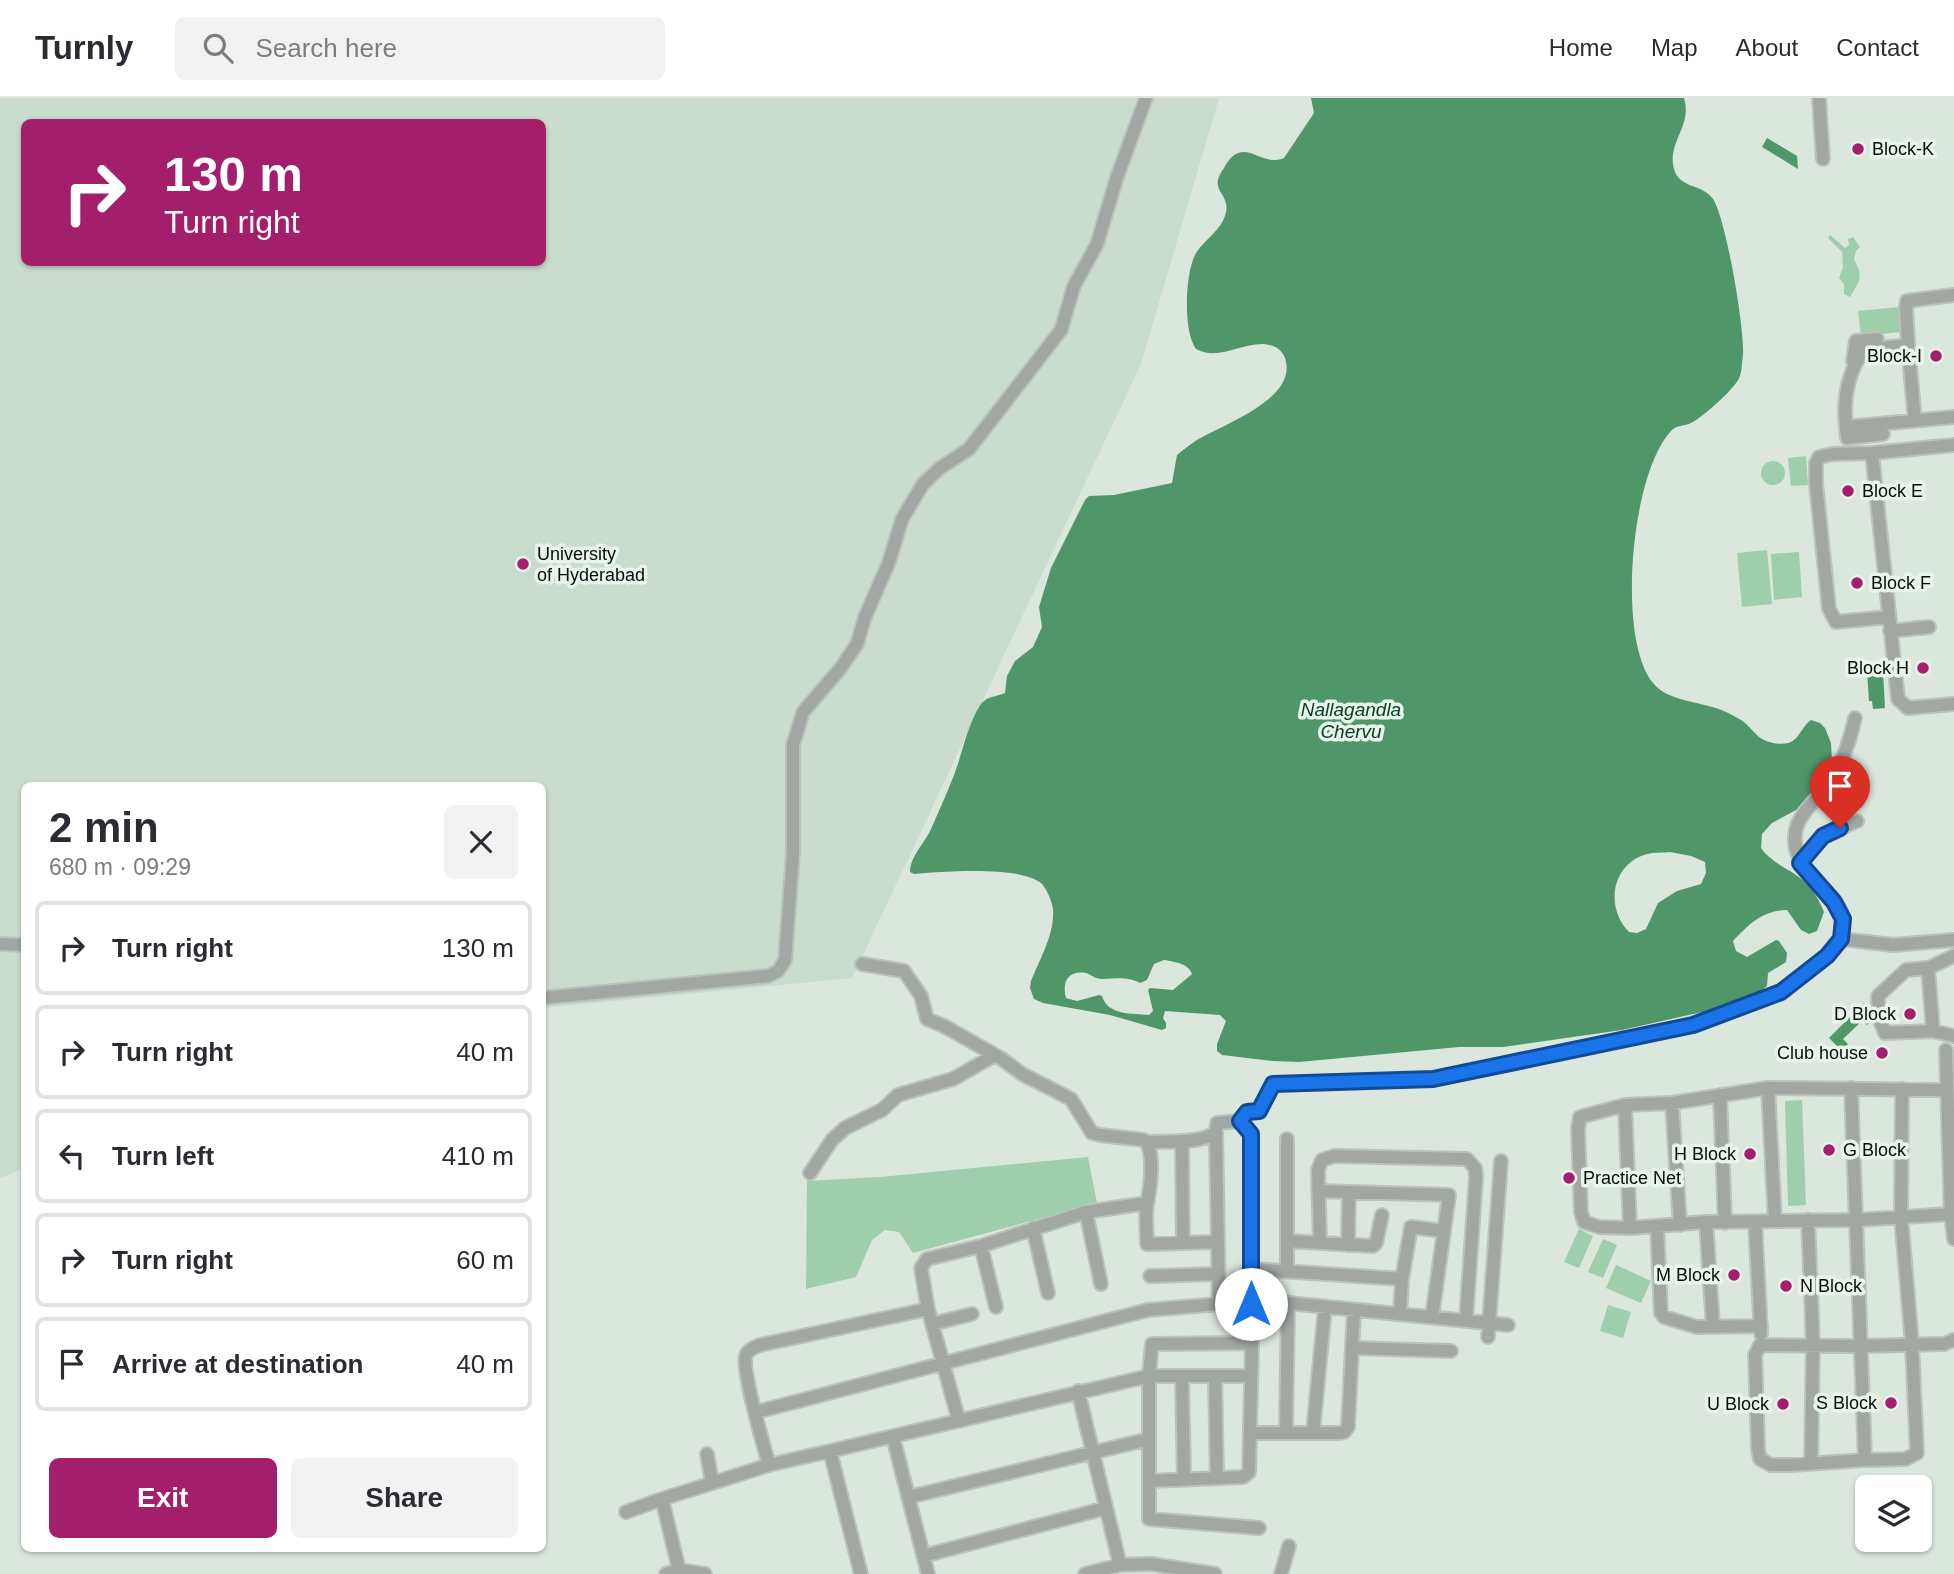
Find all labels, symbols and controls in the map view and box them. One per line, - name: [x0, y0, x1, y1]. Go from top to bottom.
- search box: [175, 17, 665, 80]
- text: Turnly: [35, 29, 133, 66]
- icon: search: [199, 29, 237, 67]
- text: Search here: [255, 33, 397, 63]
- text: Home: [1549, 34, 1613, 61]
- text: Map: [1651, 34, 1698, 61]
- text: About: [1736, 34, 1798, 61]
- text: Contact: [1836, 34, 1919, 61]
- place label: Block-K: [1872, 139, 1934, 159]
- marker: Block-K: [1850, 141, 1866, 157]
- icon: right: [49, 147, 140, 238]
- text: 130 m: [164, 147, 303, 201]
- text: Turn right: [164, 204, 300, 240]
- place label: Block-I: [1867, 346, 1922, 366]
- marker: Block-I: [1928, 348, 1944, 364]
- place label: Block E: [1862, 481, 1923, 501]
- marker: Block E: [1840, 483, 1856, 499]
- place label: University of Hyderabad: [537, 544, 645, 585]
- marker: University of Hyderabad: [515, 556, 531, 572]
- place label: Block F: [1871, 573, 1931, 593]
- marker: Block F: [1849, 575, 1865, 591]
- place label: Block H: [1847, 658, 1909, 678]
- marker: Block H: [1915, 660, 1931, 676]
- water label: Nallagandla Chervu: [1301, 699, 1401, 742]
- pin: [1810, 756, 1870, 828]
- icon: arrive: [1821, 767, 1859, 805]
- text: 2 min: [49, 804, 159, 851]
- button: close: [444, 805, 518, 879]
- text: 680 m · 09:29: [49, 854, 191, 880]
- icon: right: [53, 929, 91, 967]
- text: Turn right: [112, 933, 233, 963]
- text: 130 m: [442, 933, 514, 963]
- place label: D Block: [1834, 1004, 1897, 1024]
- marker: D Block: [1902, 1006, 1918, 1022]
- icon: right: [53, 1033, 91, 1071]
- text: Turn right: [112, 1037, 233, 1067]
- text: 40 m: [456, 1037, 514, 1067]
- place label: Club house: [1777, 1043, 1868, 1063]
- marker: Club house: [1874, 1045, 1890, 1061]
- icon: left: [53, 1137, 91, 1175]
- place label: G Block: [1843, 1140, 1907, 1160]
- text: Turn left: [112, 1141, 214, 1171]
- text: 410 m: [442, 1141, 514, 1171]
- marker: G Block: [1821, 1142, 1837, 1158]
- place label: H Block: [1674, 1144, 1737, 1164]
- marker: H Block: [1742, 1146, 1758, 1162]
- place label: Practice Net: [1583, 1168, 1681, 1188]
- marker: Practice Net: [1561, 1170, 1577, 1186]
- icon: right: [53, 1241, 91, 1279]
- text: Turn right: [112, 1245, 233, 1275]
- text: 60 m: [456, 1245, 514, 1275]
- place label: M Block: [1656, 1265, 1721, 1285]
- position arrow: [1214, 1267, 1288, 1341]
- marker: M Block: [1726, 1267, 1742, 1283]
- place label: N Block: [1800, 1276, 1863, 1296]
- marker: N Block: [1778, 1278, 1794, 1294]
- icon: arrive: [53, 1345, 91, 1383]
- text: Arrive at destination: [112, 1349, 363, 1379]
- text: 40 m: [456, 1349, 514, 1379]
- place label: S Block: [1816, 1393, 1878, 1413]
- place label: U Block: [1707, 1394, 1770, 1414]
- marker: S Block: [1883, 1395, 1899, 1411]
- marker: U Block: [1775, 1396, 1791, 1412]
- button: Exit: [49, 1458, 277, 1538]
- button: Share: [291, 1458, 518, 1538]
- map controls: [1855, 1475, 1932, 1552]
- button: layers: [1855, 1475, 1932, 1552]

